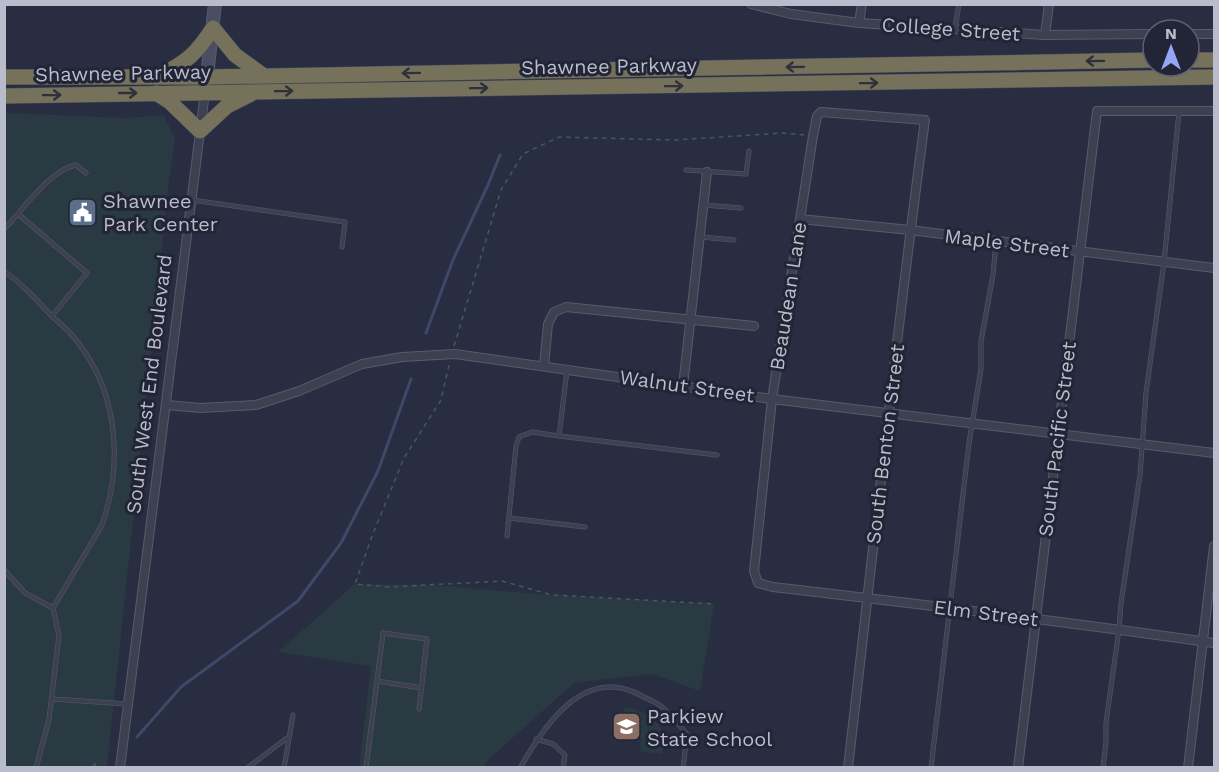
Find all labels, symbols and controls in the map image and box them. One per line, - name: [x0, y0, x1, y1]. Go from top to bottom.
- street label: College Street: [881, 12, 1022, 46]
- north arrow: [1141, 18, 1201, 78]
- text: N: [1165, 24, 1177, 43]
- street label: Shawnee Parkway: [521, 52, 698, 80]
- one-way arrow: [1085, 56, 1105, 67]
- street label: Shawnee Parkway: [35, 59, 212, 87]
- one-way arrow: [785, 61, 805, 72]
- one-way arrow: [401, 67, 421, 79]
- one-way arrow: [859, 77, 879, 89]
- one-way arrow: [664, 80, 684, 91]
- one-way arrow: [469, 83, 489, 94]
- one-way arrow: [274, 86, 294, 97]
- one-way arrow: [117, 87, 137, 99]
- one-way arrow: [41, 89, 61, 100]
- place label: Shawnee Park Center: [103, 189, 218, 236]
- public building icon: Shawnee Park Center: [66, 196, 98, 228]
- street label: Beaudean Lane: [764, 220, 812, 372]
- street label: Maple Street: [943, 223, 1071, 263]
- street label: South West End Boulevard: [121, 253, 177, 515]
- street label: South Pacific Street: [1033, 340, 1081, 538]
- street label: South Benton Street: [861, 342, 909, 545]
- street label: Walnut Street: [618, 365, 757, 407]
- street label: Elm Street: [932, 595, 1040, 631]
- place label: Parkiew State School: [647, 704, 772, 751]
- school or university icon: Parkiew State School: [610, 711, 642, 743]

